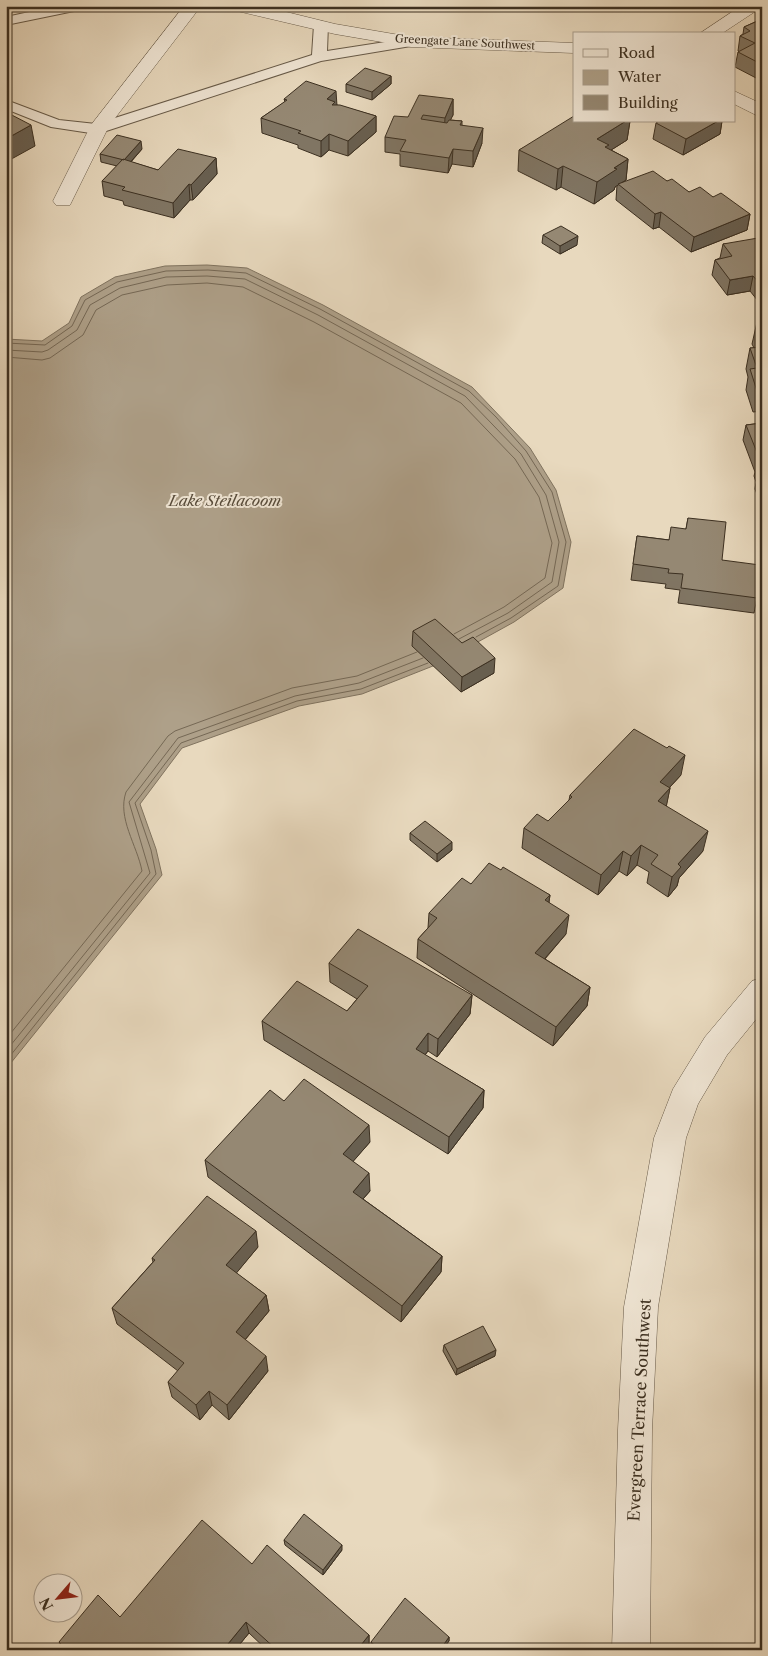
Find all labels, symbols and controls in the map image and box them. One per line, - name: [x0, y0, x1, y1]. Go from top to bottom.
- street label: Greengate Lane Southwest: [395, 31, 536, 53]
- legend: [573, 32, 736, 122]
- text: Road: [618, 43, 655, 62]
- text: Water: [617, 67, 662, 86]
- text: Building: [618, 93, 678, 112]
- water label: Lake Steilacoom: [168, 491, 281, 510]
- street label: Evergreen Terrace Southwest: [623, 1298, 655, 1522]
- north arrow: [32, 1574, 82, 1624]
- text: N: [36, 1595, 57, 1614]

